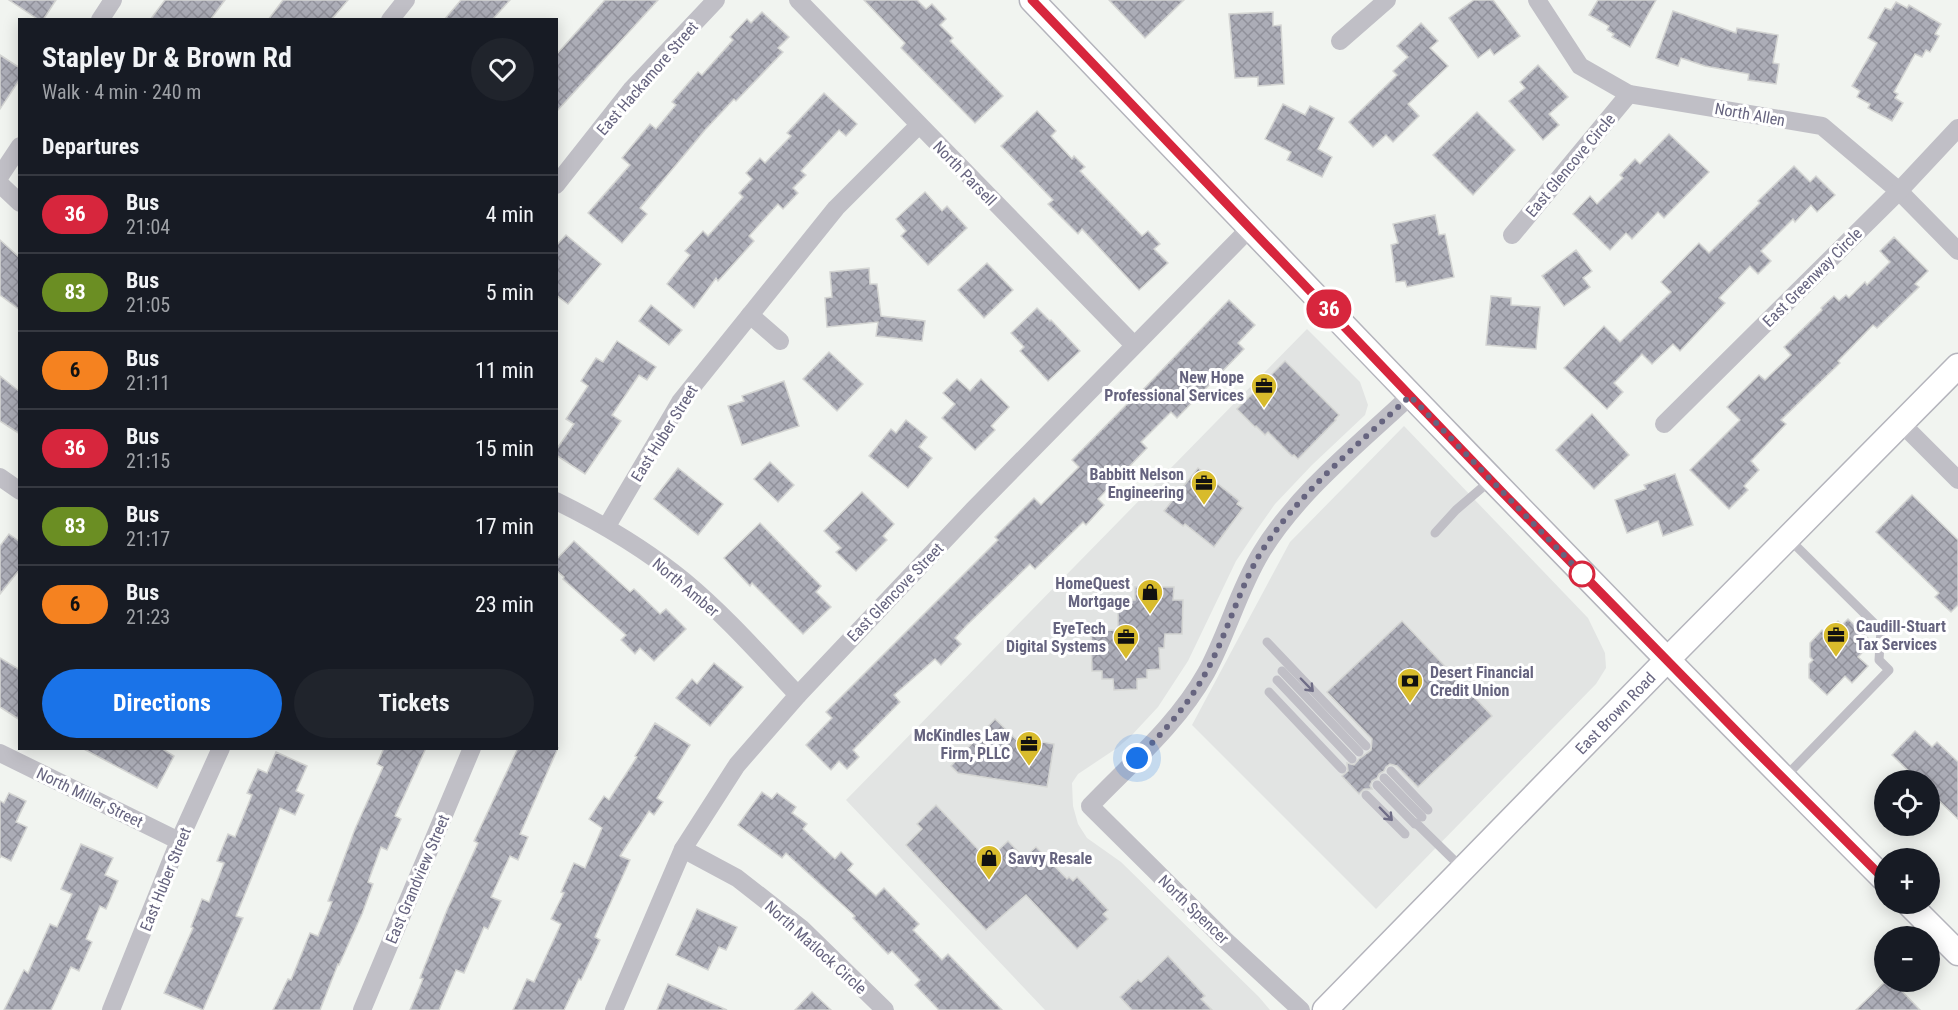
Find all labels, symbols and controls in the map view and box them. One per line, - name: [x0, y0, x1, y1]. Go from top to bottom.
- street label: East Hackamore Street: [593, 17, 702, 139]
- button: heart: [471, 38, 534, 101]
- text: Stapley Dr & Brown Rd: [42, 41, 292, 74]
- text: Walk · 4 min · 240 m: [42, 80, 201, 104]
- street label: North Allen: [1713, 99, 1787, 130]
- street label: East Glencove Circle: [1522, 110, 1619, 221]
- text: Departures: [42, 134, 139, 159]
- street label: North Parsell: [929, 137, 1000, 210]
- text: Bus: [126, 190, 159, 215]
- text: 36: [64, 202, 86, 226]
- text: 4 min: [486, 202, 534, 227]
- text: 21:04: [126, 215, 170, 239]
- street label: East Greenway Circle: [1759, 224, 1866, 331]
- text: Bus: [126, 268, 159, 293]
- text: 83: [64, 280, 86, 304]
- text: 5 min: [486, 280, 534, 305]
- line badge: 36: [1302, 290, 1356, 328]
- text: 21:05: [126, 293, 170, 317]
- text: 36: [1318, 297, 1340, 321]
- text: Bus: [126, 346, 159, 371]
- text: 6: [70, 358, 80, 382]
- text: 11 min: [475, 358, 534, 383]
- place label: New Hope Professional Services: [1104, 368, 1244, 405]
- text: 21:11: [126, 371, 170, 395]
- office icon: New Hope Professional Services: [1249, 371, 1279, 409]
- street label: East Huber Street: [627, 381, 702, 485]
- text: Bus: [126, 424, 159, 449]
- text: 36: [64, 436, 86, 460]
- text: 15 min: [475, 436, 534, 461]
- text: 21:15: [126, 449, 170, 473]
- place label: Babbitt Nelson Engineering: [1090, 465, 1184, 502]
- office icon: Babbitt Nelson Engineering: [1189, 468, 1219, 506]
- text: Bus: [126, 502, 159, 527]
- text: 83: [64, 514, 86, 538]
- text: 17 min: [475, 514, 534, 539]
- text: 21:17: [126, 527, 170, 551]
- street label: East Glencove Street: [843, 539, 948, 646]
- street label: North Amber: [649, 554, 723, 621]
- unlabelled marker: [1569, 561, 1595, 587]
- place label: HomeQuest Mortgage: [1055, 574, 1130, 611]
- shop icon: HomeQuest Mortgage: [1135, 577, 1165, 615]
- text: Bus: [126, 580, 159, 605]
- text: 6: [70, 592, 80, 616]
- text: 23 min: [475, 592, 534, 617]
- text: 21:23: [126, 605, 170, 629]
- place label: Caudill-Stuart Tax Services: [1856, 617, 1946, 654]
- place label: EyeTech Digital Systems: [1006, 619, 1106, 656]
- office icon: Caudill-Stuart Tax Services: [1821, 620, 1851, 658]
- office icon: EyeTech Digital Systems: [1111, 622, 1141, 660]
- place label: Desert Financial Credit Union: [1430, 663, 1534, 700]
- bank icon: Desert Financial Credit Union: [1395, 666, 1425, 704]
- street label: East Brown Road: [1571, 668, 1659, 758]
- button: Directions: [42, 669, 282, 738]
- button: Tickets: [294, 669, 534, 738]
- one-way arrow: [1300, 677, 1315, 692]
- place label: McKindles Law Firm, PLLC: [914, 726, 1010, 763]
- office icon: McKindles Law Firm, PLLC: [1014, 729, 1044, 767]
- your location: [1122, 743, 1152, 773]
- street label: North Miller Street: [33, 763, 146, 832]
- map controls: [1874, 770, 1940, 992]
- button: locate: [1874, 770, 1940, 836]
- one-way arrow: [1378, 807, 1393, 822]
- street label: East Grandview Street: [382, 812, 453, 947]
- street label: East Huber Street: [136, 824, 195, 934]
- shop icon: Savvy Resale: [974, 843, 1004, 881]
- button: +: [1874, 848, 1940, 914]
- place label: Savvy Resale: [1008, 849, 1093, 868]
- street label: North Spencer: [1154, 871, 1233, 948]
- street label: North Matlock Circle: [761, 897, 870, 998]
- button: −: [1874, 926, 1940, 992]

